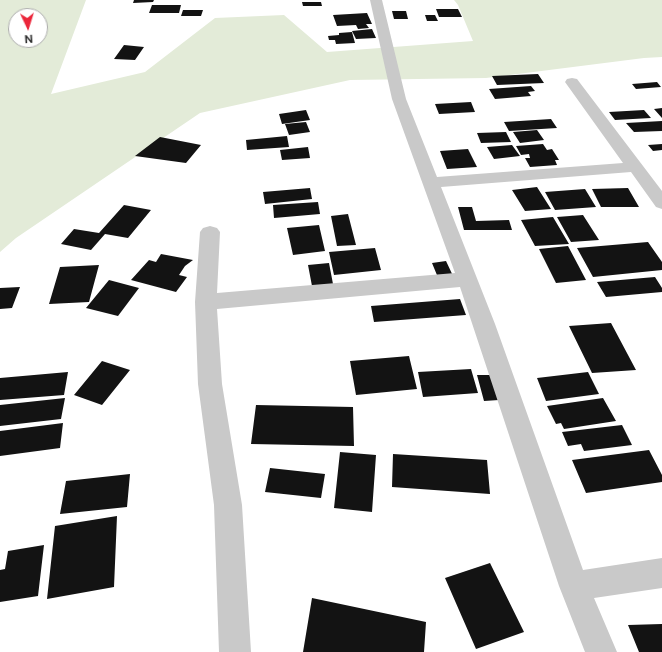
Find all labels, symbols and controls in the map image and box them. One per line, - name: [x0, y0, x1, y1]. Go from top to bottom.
- north arrow: [8, 8, 48, 48]
- text: N: [24, 33, 33, 45]

